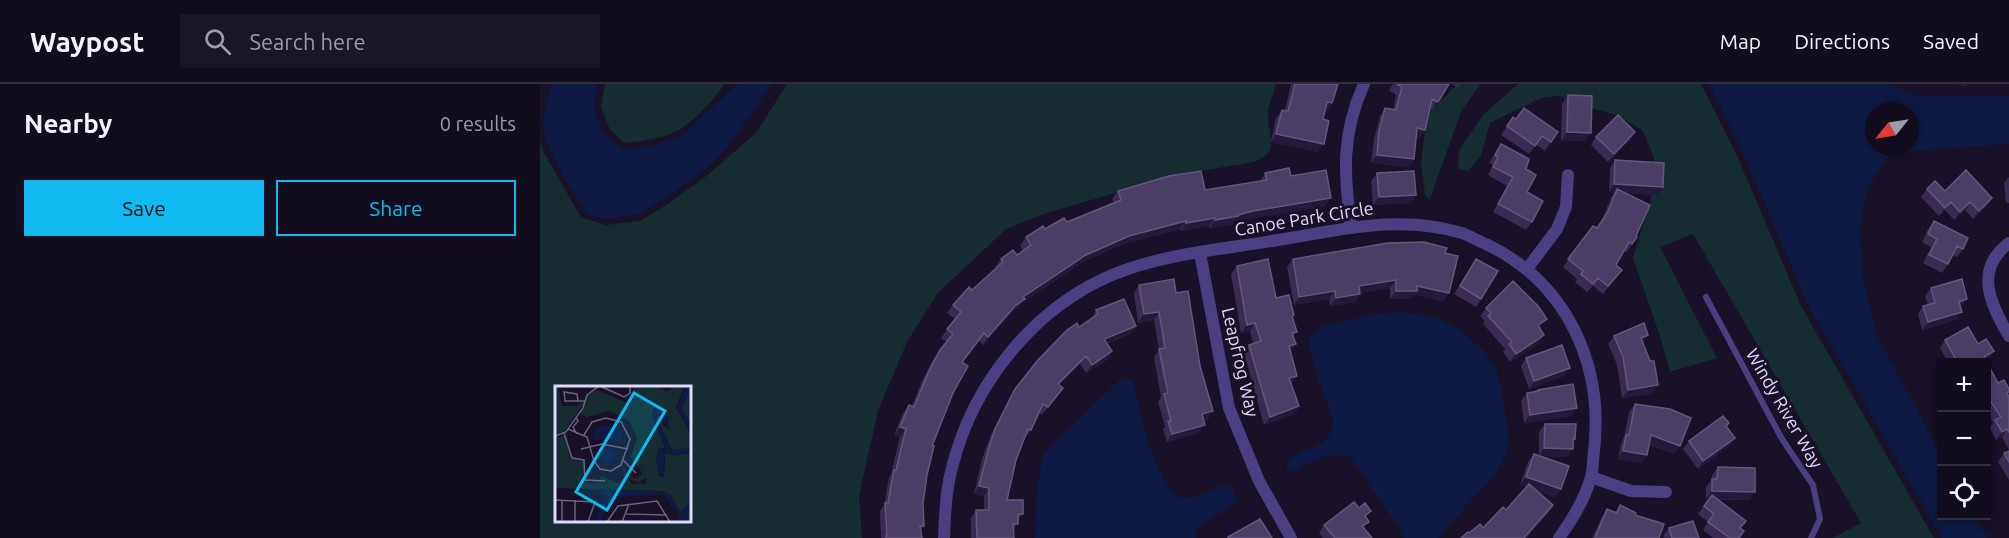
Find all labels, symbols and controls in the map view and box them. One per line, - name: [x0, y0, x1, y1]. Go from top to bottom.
- search box: [180, 14, 600, 68]
- icon: search: [201, 25, 234, 58]
- text: Waypost: [30, 26, 144, 57]
- text: Search here: [249, 29, 366, 54]
- text: Map: [1720, 29, 1761, 53]
- text: Directions: [1794, 29, 1890, 53]
- text: Saved: [1923, 29, 1979, 53]
- north arrow: [1865, 102, 1919, 156]
- text: Nearby: [24, 109, 112, 138]
- text: 0 results: [440, 112, 516, 135]
- button: Save: [24, 180, 264, 236]
- button: Share: [276, 180, 516, 236]
- street label: Canoe Park Circle: [1233, 197, 1375, 239]
- street label: Leapfrog Way: [1219, 305, 1263, 419]
- street label: Windy River Way: [1743, 345, 1827, 471]
- map controls: [1937, 358, 1991, 520]
- button: +: [1937, 358, 1991, 412]
- inset map: [555, 386, 692, 523]
- button: −: [1937, 412, 1991, 466]
- button: locate: [1937, 466, 1991, 520]

